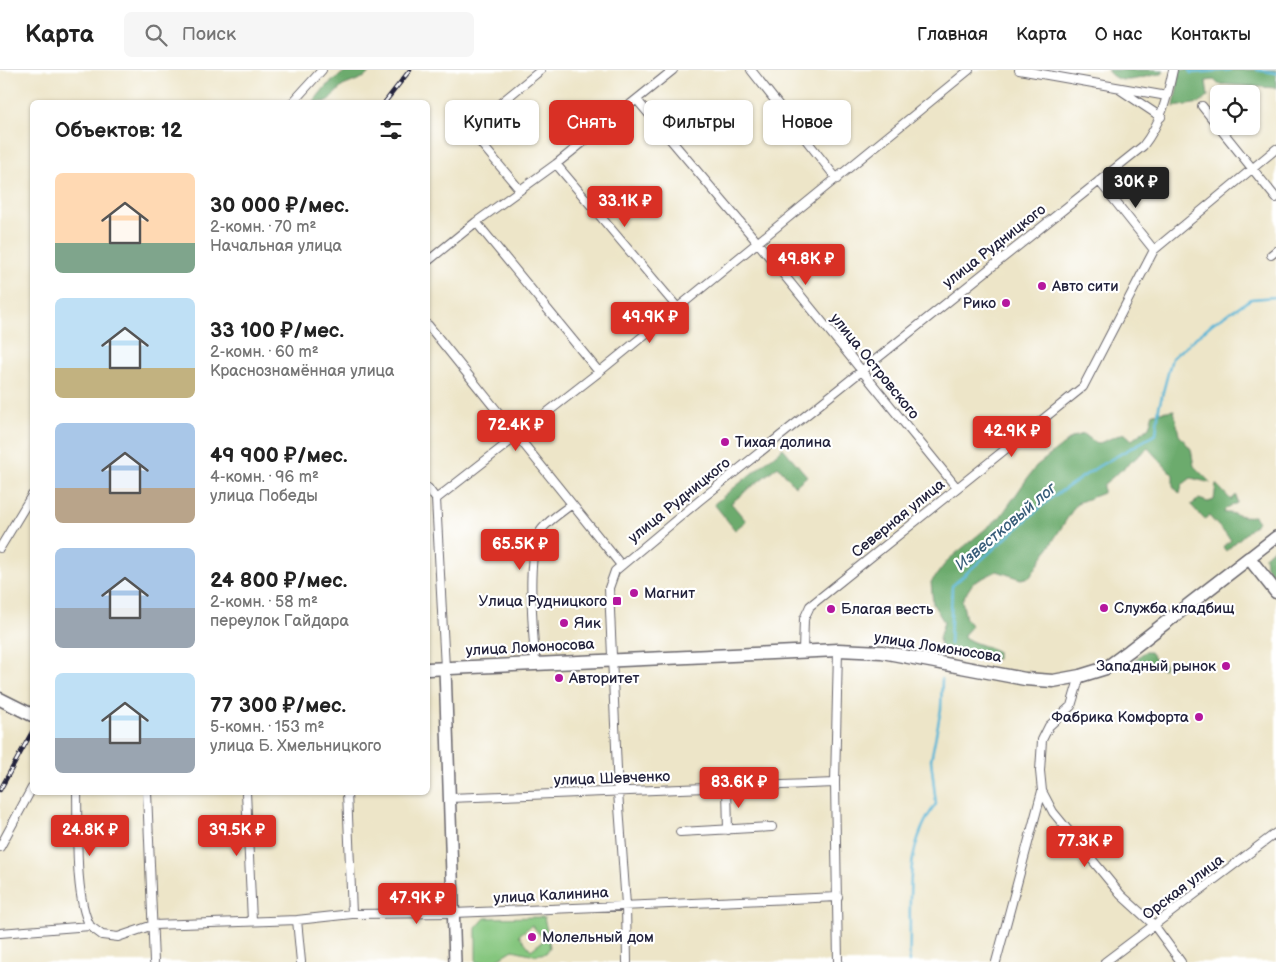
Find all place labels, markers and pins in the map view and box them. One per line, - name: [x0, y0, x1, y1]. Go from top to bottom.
- pin: 30K ₽: [1101, 166, 1171, 209]
- pin: 33.1K ₽: [579, 186, 671, 228]
- pin: 49.8K ₽: [760, 244, 852, 286]
- place label: Авто сити: [1051, 277, 1119, 296]
- marker: Авто сити: [1036, 280, 1048, 292]
- place label: Рико: [963, 294, 996, 313]
- marker: Рико: [1000, 297, 1012, 309]
- pin: 49.9K ₽: [604, 302, 696, 344]
- pin: 72.4K ₽: [470, 410, 562, 452]
- pin: 42.9K ₽: [966, 416, 1058, 458]
- place label: Тихая долина: [735, 433, 831, 452]
- marker: Тихая долина: [719, 436, 731, 448]
- pin: 65.5K ₽: [474, 528, 566, 571]
- place label: Магнит: [644, 584, 695, 603]
- marker: Магнит: [628, 587, 640, 599]
- place label: Улица Рудницкого: [478, 592, 607, 611]
- marker: Улица Рудницкого: [611, 595, 623, 607]
- place label: Служба кладбищ: [1114, 599, 1235, 618]
- place label: Благая весть: [841, 600, 934, 619]
- marker: Служба кладбищ: [1098, 602, 1110, 614]
- marker: Благая весть: [825, 603, 837, 615]
- place label: Яик: [574, 614, 601, 633]
- marker: Яик: [558, 617, 570, 629]
- place label: Западный рынок: [1096, 657, 1216, 676]
- marker: Западный рынок: [1220, 660, 1232, 672]
- place label: Авторитет: [568, 669, 640, 688]
- marker: Авторитет: [553, 672, 565, 684]
- place label: Фабрика Комфорта: [1051, 708, 1189, 727]
- marker: Фабрика Комфорта: [1193, 711, 1205, 723]
- pin: 83.6K ₽: [693, 766, 785, 809]
- pin: 24.8K ₽: [44, 814, 136, 857]
- pin: 39.5K ₽: [191, 814, 283, 857]
- pin: 77.3K ₽: [1039, 826, 1131, 868]
- pin: 47.9K ₽: [371, 882, 463, 925]
- place label: Молельный дом: [542, 928, 654, 947]
- marker: Молельный дом: [526, 931, 538, 943]

